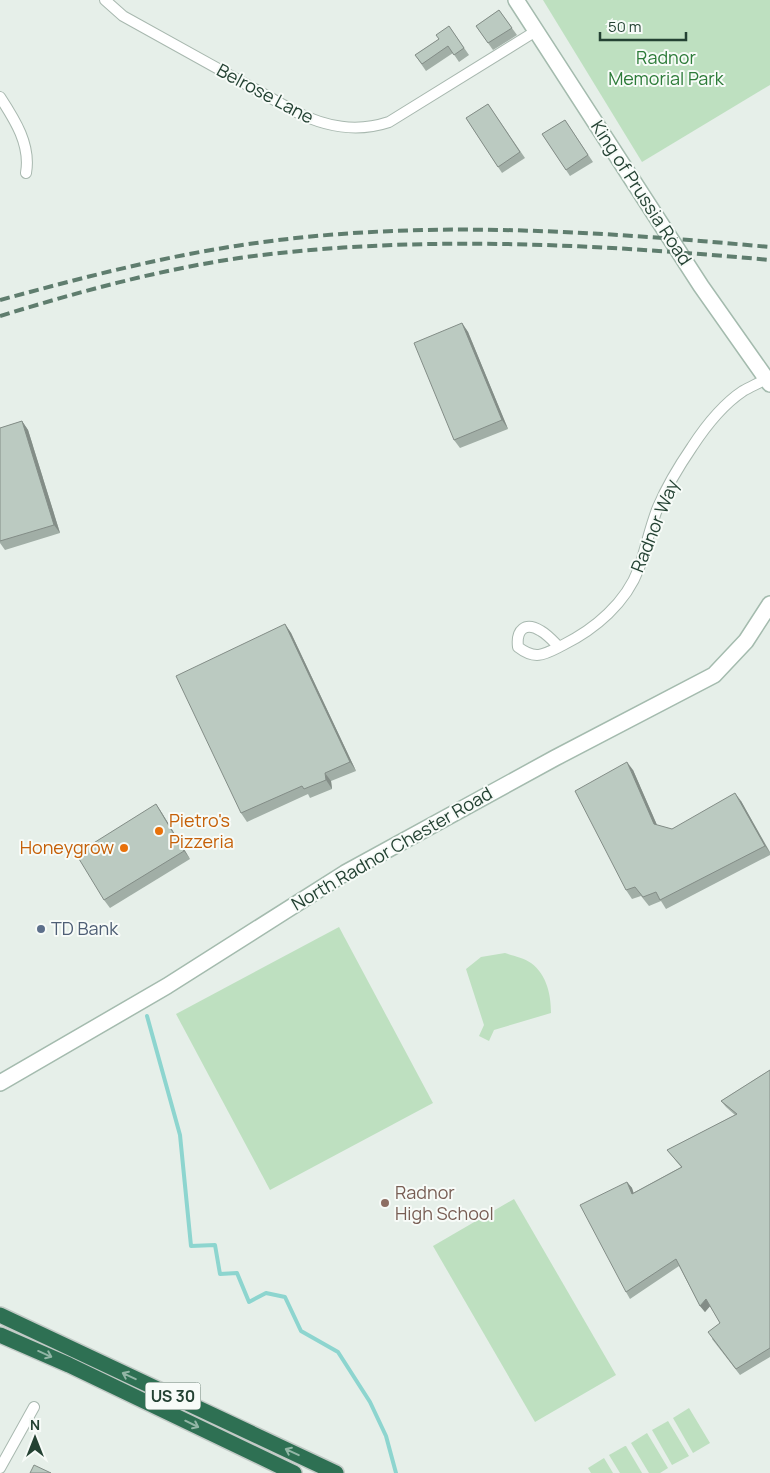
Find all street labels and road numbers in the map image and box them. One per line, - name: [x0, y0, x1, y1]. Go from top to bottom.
- street label: Belrose Lane: [213, 58, 318, 129]
- street label: King of Prussia Road: [586, 116, 698, 269]
- street label: Radnor Way: [625, 475, 684, 576]
- street label: North Radnor Chester Road: [287, 781, 496, 916]
- road number: US 30: [146, 1382, 200, 1410]

